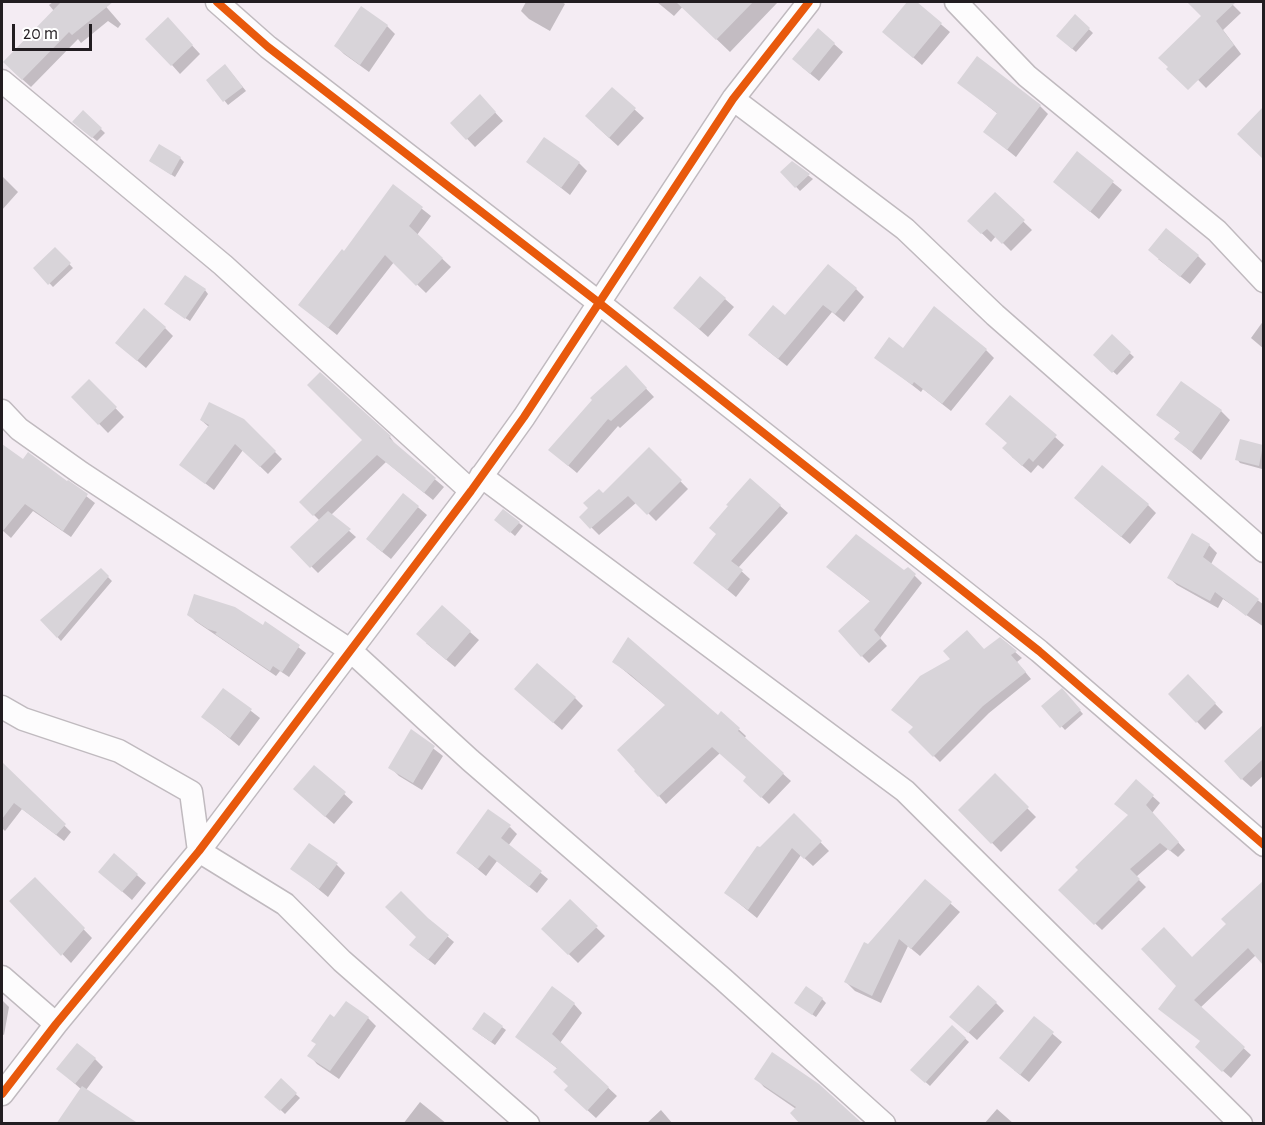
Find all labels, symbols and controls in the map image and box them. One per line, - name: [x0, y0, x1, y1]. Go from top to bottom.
- scale bar: [15, 12, 94, 50]
- text: 20 m: [23, 25, 58, 43]

